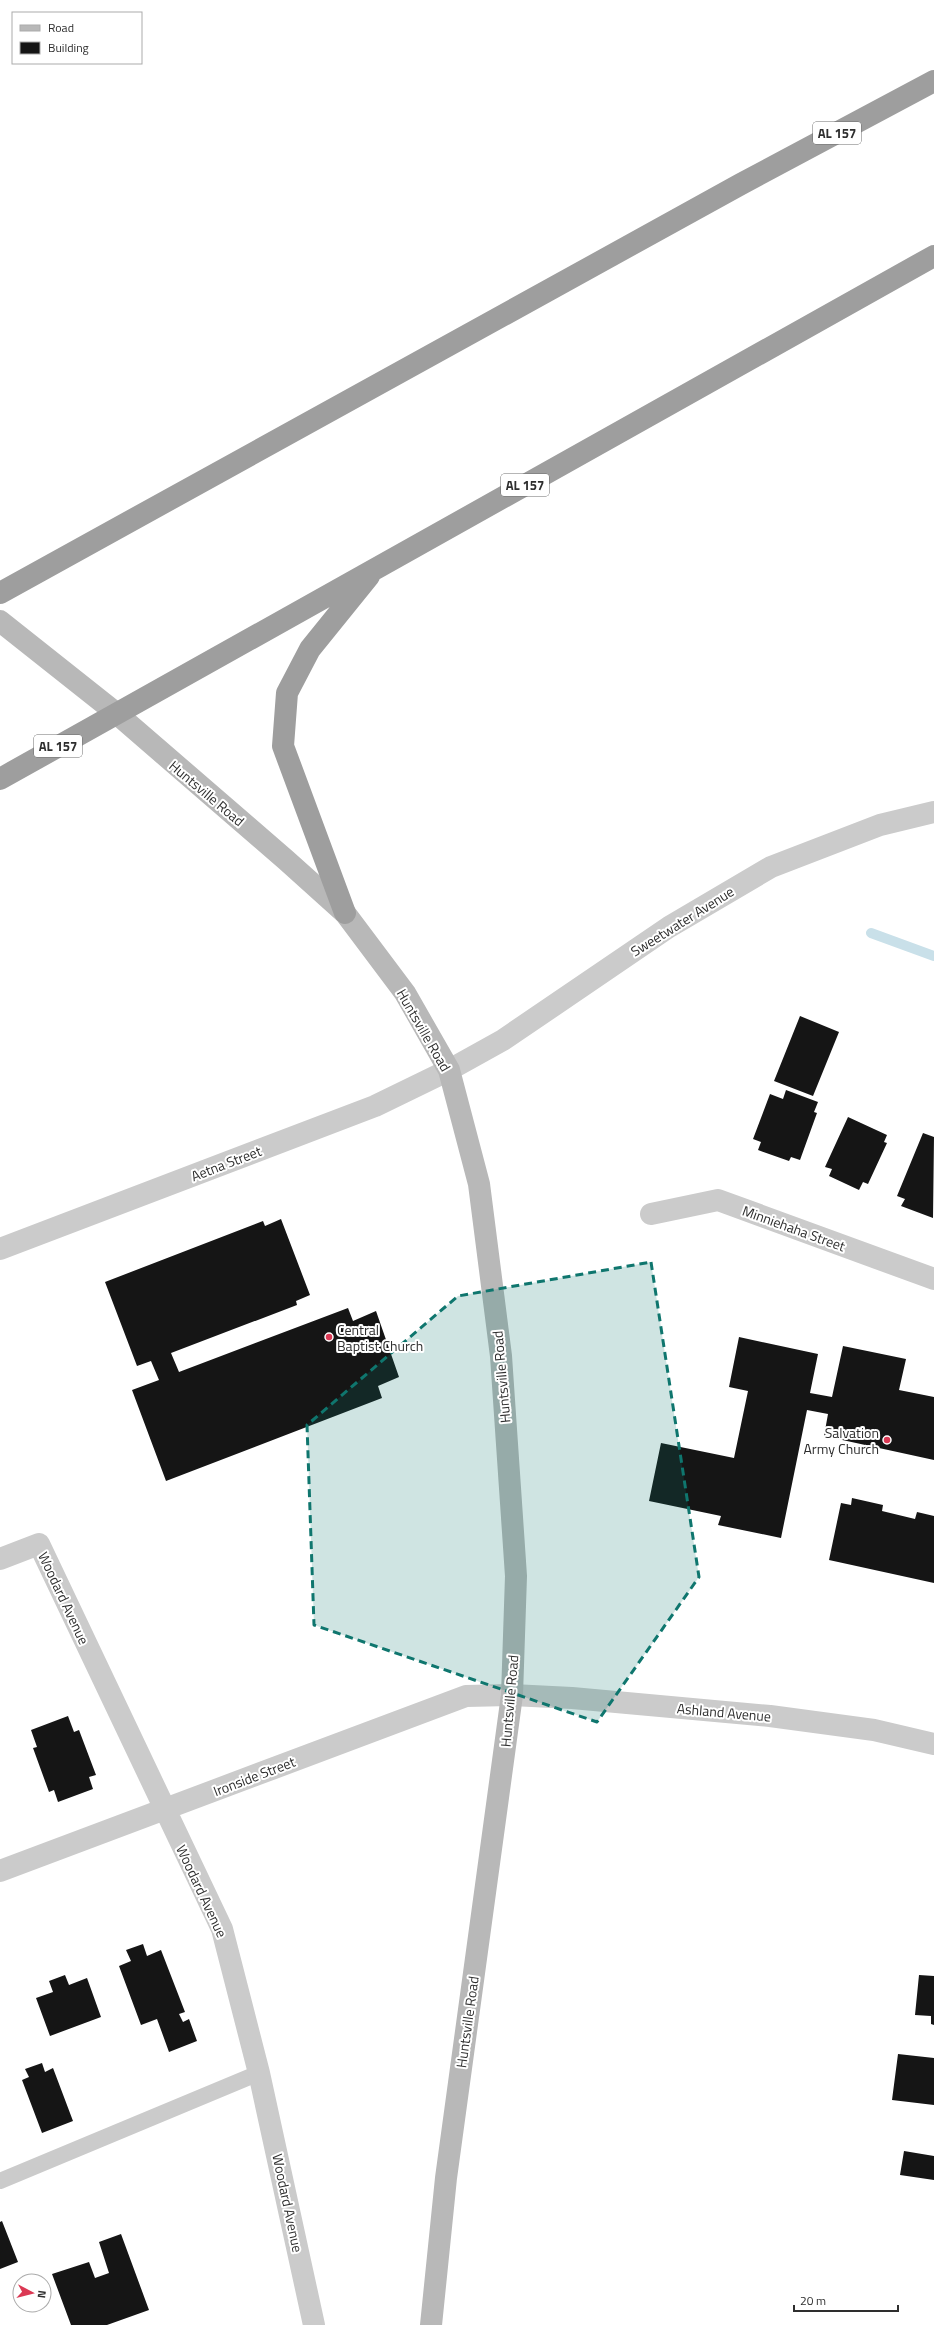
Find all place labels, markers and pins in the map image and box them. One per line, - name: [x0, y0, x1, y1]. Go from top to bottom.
- place label: Central Baptist Church: [337, 1319, 423, 1356]
- marker: Central Baptist Church: [324, 1332, 334, 1342]
- place label: Salvation Army Church: [803, 1422, 879, 1459]
- marker: Salvation Army Church: [882, 1435, 892, 1445]

